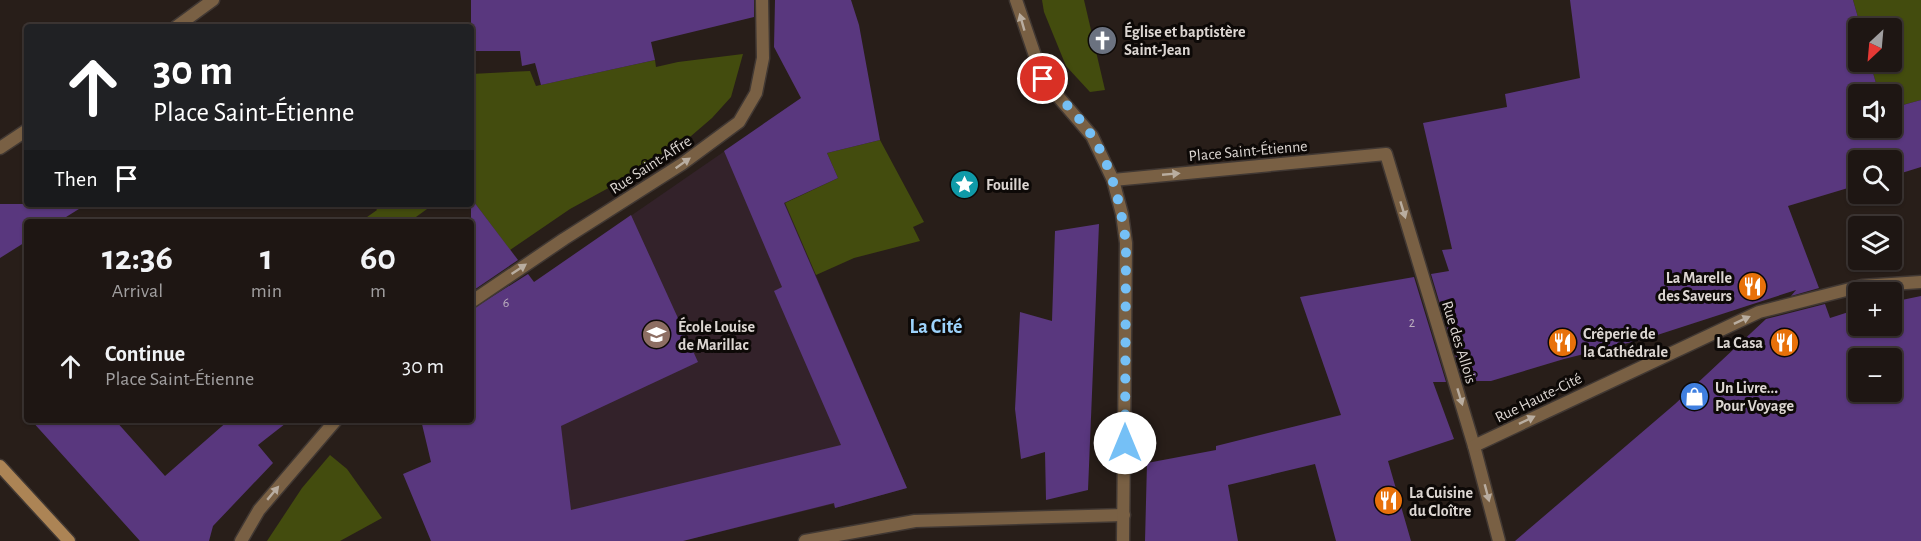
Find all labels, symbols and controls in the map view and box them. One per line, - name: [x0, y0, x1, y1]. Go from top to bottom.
- one-way arrow: [1017, 13, 1026, 31]
- north arrow: [1848, 18, 1902, 72]
- map controls: [1848, 18, 1902, 402]
- place label: Église et baptistère Saint-Jean: [1124, 21, 1246, 58]
- church icon: Église et baptistère Saint-Jean: [1087, 24, 1119, 56]
- icon: ahead: [54, 48, 132, 126]
- text: 30 m: [153, 50, 233, 92]
- pin: [1017, 53, 1068, 104]
- icon: arrive: [1026, 62, 1059, 95]
- button: sound: [1848, 84, 1902, 138]
- text: Place Saint-Étienne: [153, 99, 354, 126]
- street label: Rue Saint-Affre: [607, 133, 694, 197]
- street label: Place Saint-Étienne: [1188, 136, 1308, 164]
- button: search: [1848, 150, 1902, 204]
- one-way arrow: [675, 158, 691, 169]
- icon: arrive: [110, 162, 143, 195]
- text: Then: [54, 168, 98, 190]
- place icon: Fouille: [949, 168, 981, 200]
- one-way arrow: [1162, 169, 1181, 179]
- place label: Fouille: [986, 177, 1030, 193]
- one-way arrow: [1399, 201, 1408, 219]
- button: layers: [1848, 216, 1902, 270]
- text: 12:36: [102, 240, 173, 276]
- text: 1: [260, 240, 273, 276]
- text: 60: [360, 240, 396, 276]
- one-way arrow: [511, 263, 527, 275]
- place label: La Marelle des Saveurs: [1658, 270, 1732, 304]
- restaurant icon: La Marelle des Saveurs: [1737, 270, 1769, 302]
- text: Arrival: [112, 281, 163, 301]
- text: min: [251, 281, 282, 301]
- text: m: [370, 281, 386, 301]
- button: +: [1848, 282, 1902, 336]
- house number: 6: [503, 296, 509, 310]
- street label: Rue des Allois: [1439, 299, 1479, 386]
- place label: École Louise de Marillac: [678, 316, 755, 353]
- house number: 2: [1409, 316, 1415, 330]
- one-way arrow: [1733, 316, 1750, 325]
- district label: La Cité: [910, 317, 962, 337]
- school or university icon: École Louise de Marillac: [641, 319, 673, 351]
- restaurant icon: Crêperie de la Cathédrale: [1546, 326, 1578, 358]
- place label: Crêperie de la Cathédrale: [1583, 326, 1669, 360]
- restaurant icon: La Casa: [1768, 326, 1800, 358]
- place label: La Casa: [1716, 335, 1763, 351]
- text: Continue: [105, 343, 185, 365]
- button: −: [1848, 348, 1902, 402]
- icon: ahead: [54, 350, 87, 383]
- text: 30 m: [402, 355, 444, 377]
- text: Place Saint-Étienne: [105, 369, 254, 389]
- street label: Rue Haute-Cité: [1492, 370, 1584, 426]
- shop icon: Un Livre... Pour Voyage: [1678, 380, 1710, 412]
- place label: Un Livre... Pour Voyage: [1715, 380, 1794, 415]
- one-way arrow: [1455, 388, 1465, 406]
- position arrow: [1093, 411, 1157, 475]
- one-way arrow: [1519, 416, 1536, 425]
- one-way arrow: [1482, 484, 1492, 503]
- one-way arrow: [267, 485, 279, 500]
- restaurant icon: La Cuisine du Cloître: [1372, 485, 1404, 517]
- place label: La Cuisine du Cloître: [1409, 485, 1473, 519]

